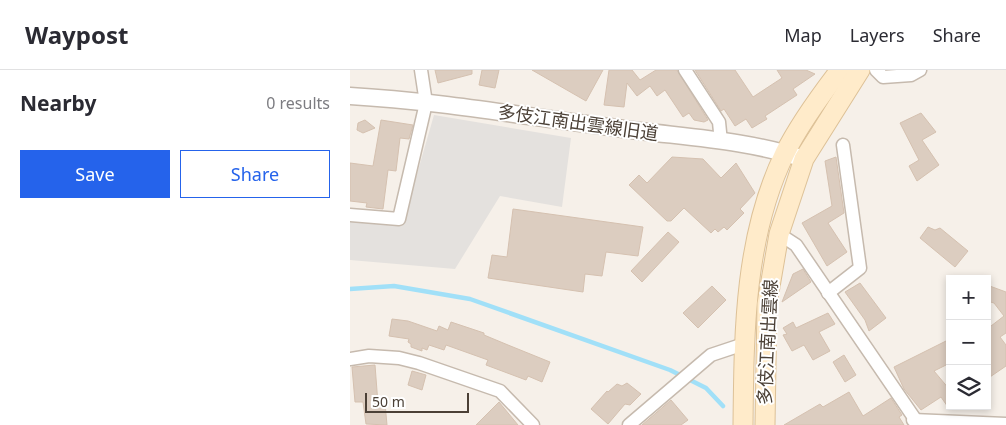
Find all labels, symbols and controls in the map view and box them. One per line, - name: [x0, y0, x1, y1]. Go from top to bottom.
- text: Waypost: [25, 18, 128, 51]
- text: Map: [784, 23, 822, 47]
- text: Layers: [850, 23, 905, 47]
- text: Share: [933, 23, 981, 47]
- text: Nearby: [20, 89, 96, 117]
- text: 0 results: [266, 92, 330, 114]
- street label: 多伎江南出雲線旧道: [496, 99, 660, 145]
- button: Save: [20, 150, 170, 198]
- button: Share: [180, 150, 330, 198]
- map controls: [946, 275, 991, 410]
- button: +: [946, 275, 991, 320]
- street label: 多伎江南出雲線: [752, 278, 782, 405]
- button: −: [946, 320, 991, 365]
- button: layers: [946, 365, 991, 410]
- scale bar: [365, 390, 469, 413]
- text: 50 m: [372, 392, 405, 411]

